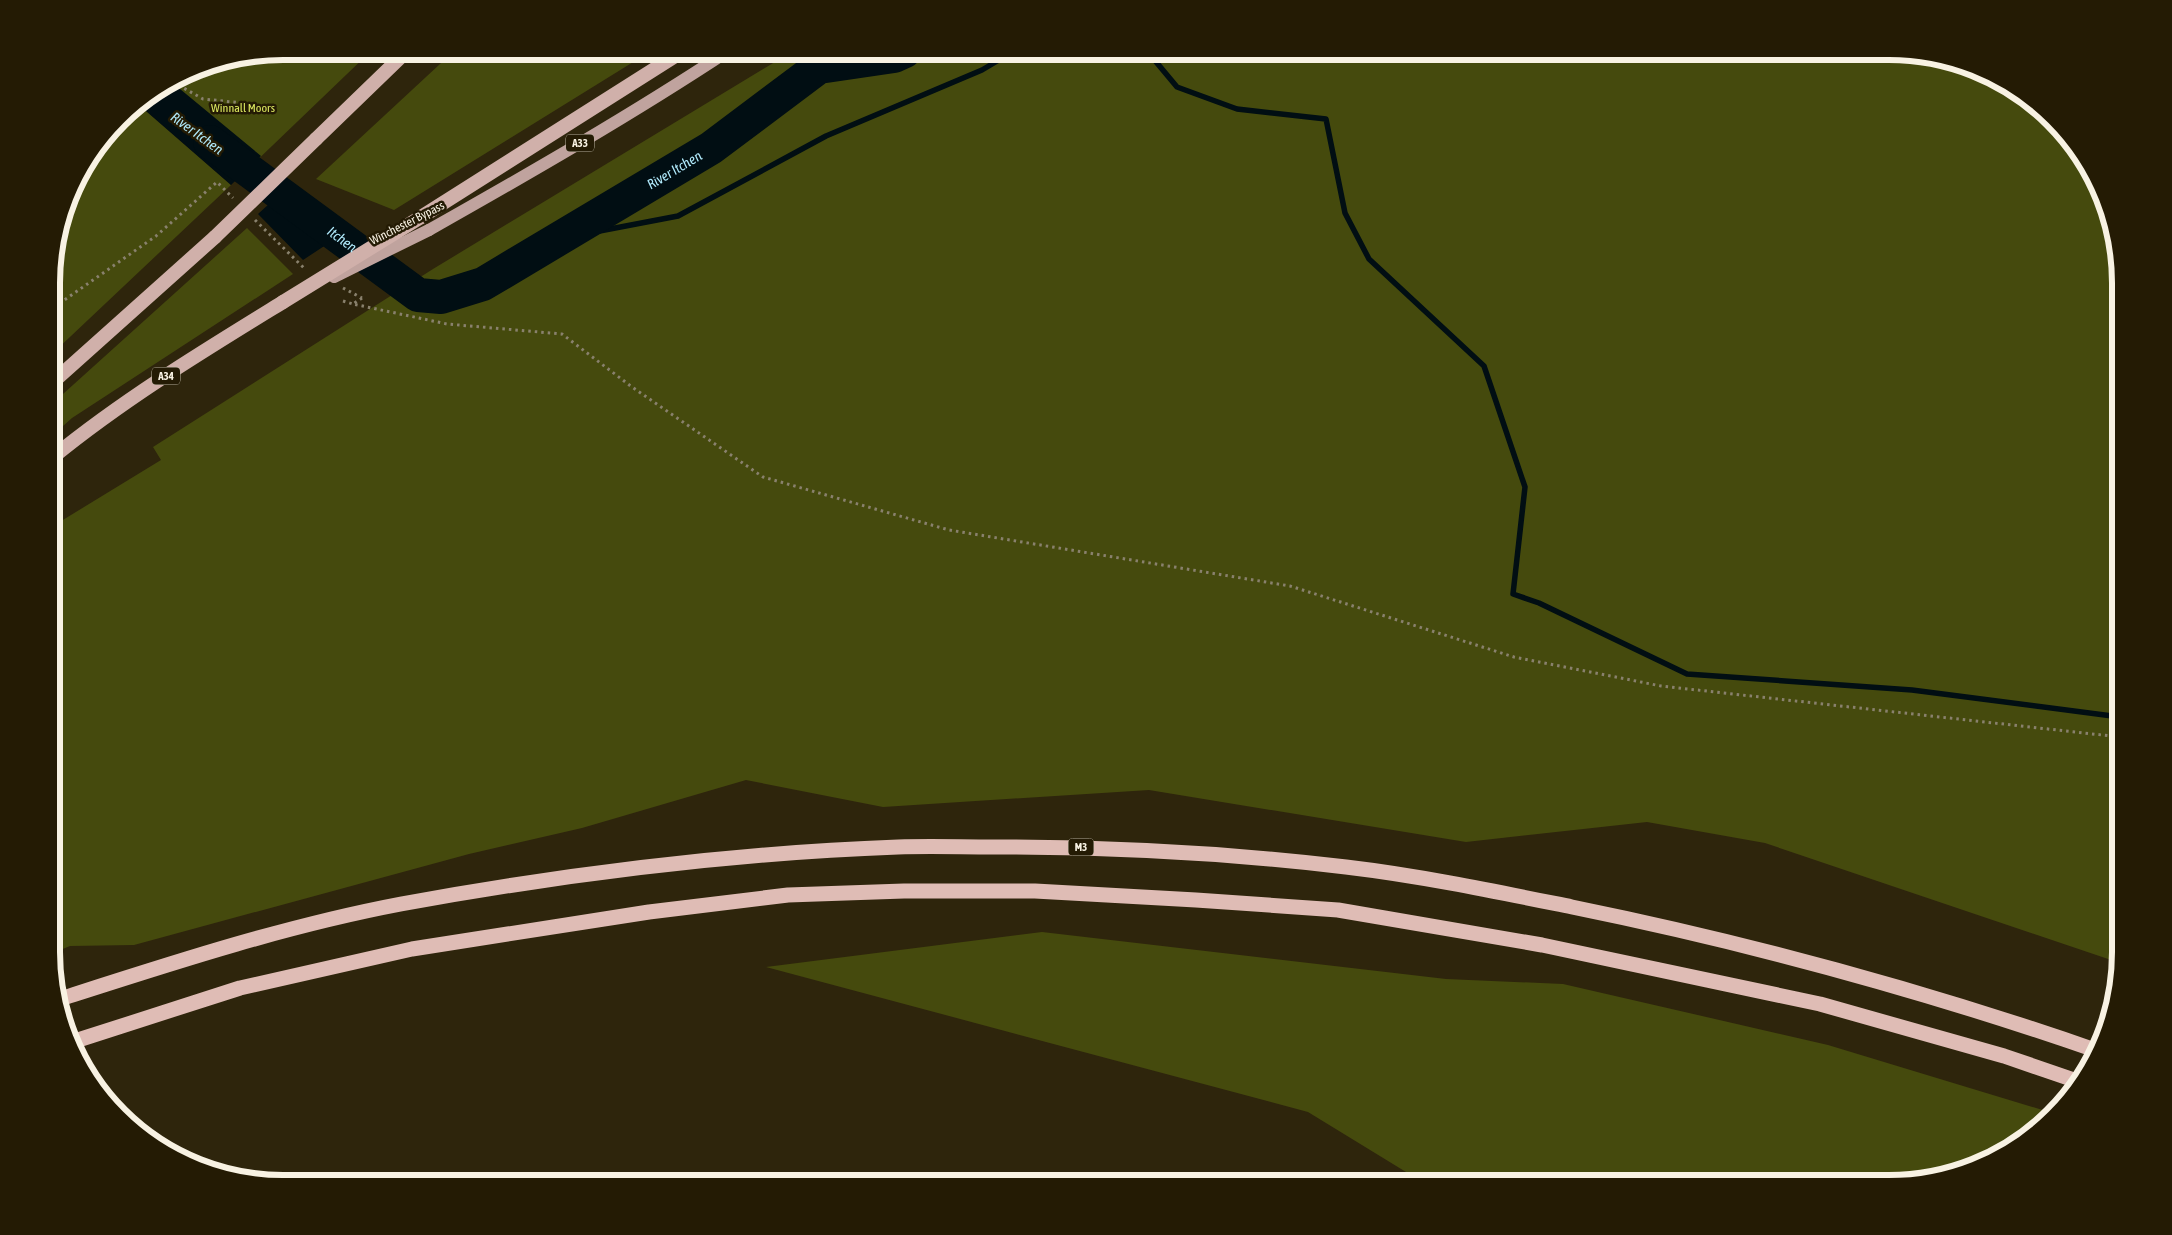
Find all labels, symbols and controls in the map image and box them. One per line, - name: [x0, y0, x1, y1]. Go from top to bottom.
- park label: Winnall Moors: [211, 101, 275, 115]
- water label: River Itchen: [168, 109, 226, 157]
- road number: A33: [566, 134, 594, 152]
- water label: River Itchen: [644, 147, 705, 192]
- street label: Winchester Bypass: [367, 198, 447, 248]
- water label: Itchen: [324, 223, 360, 255]
- road number: A34: [152, 368, 180, 384]
- road number: M3: [1068, 839, 1094, 856]

